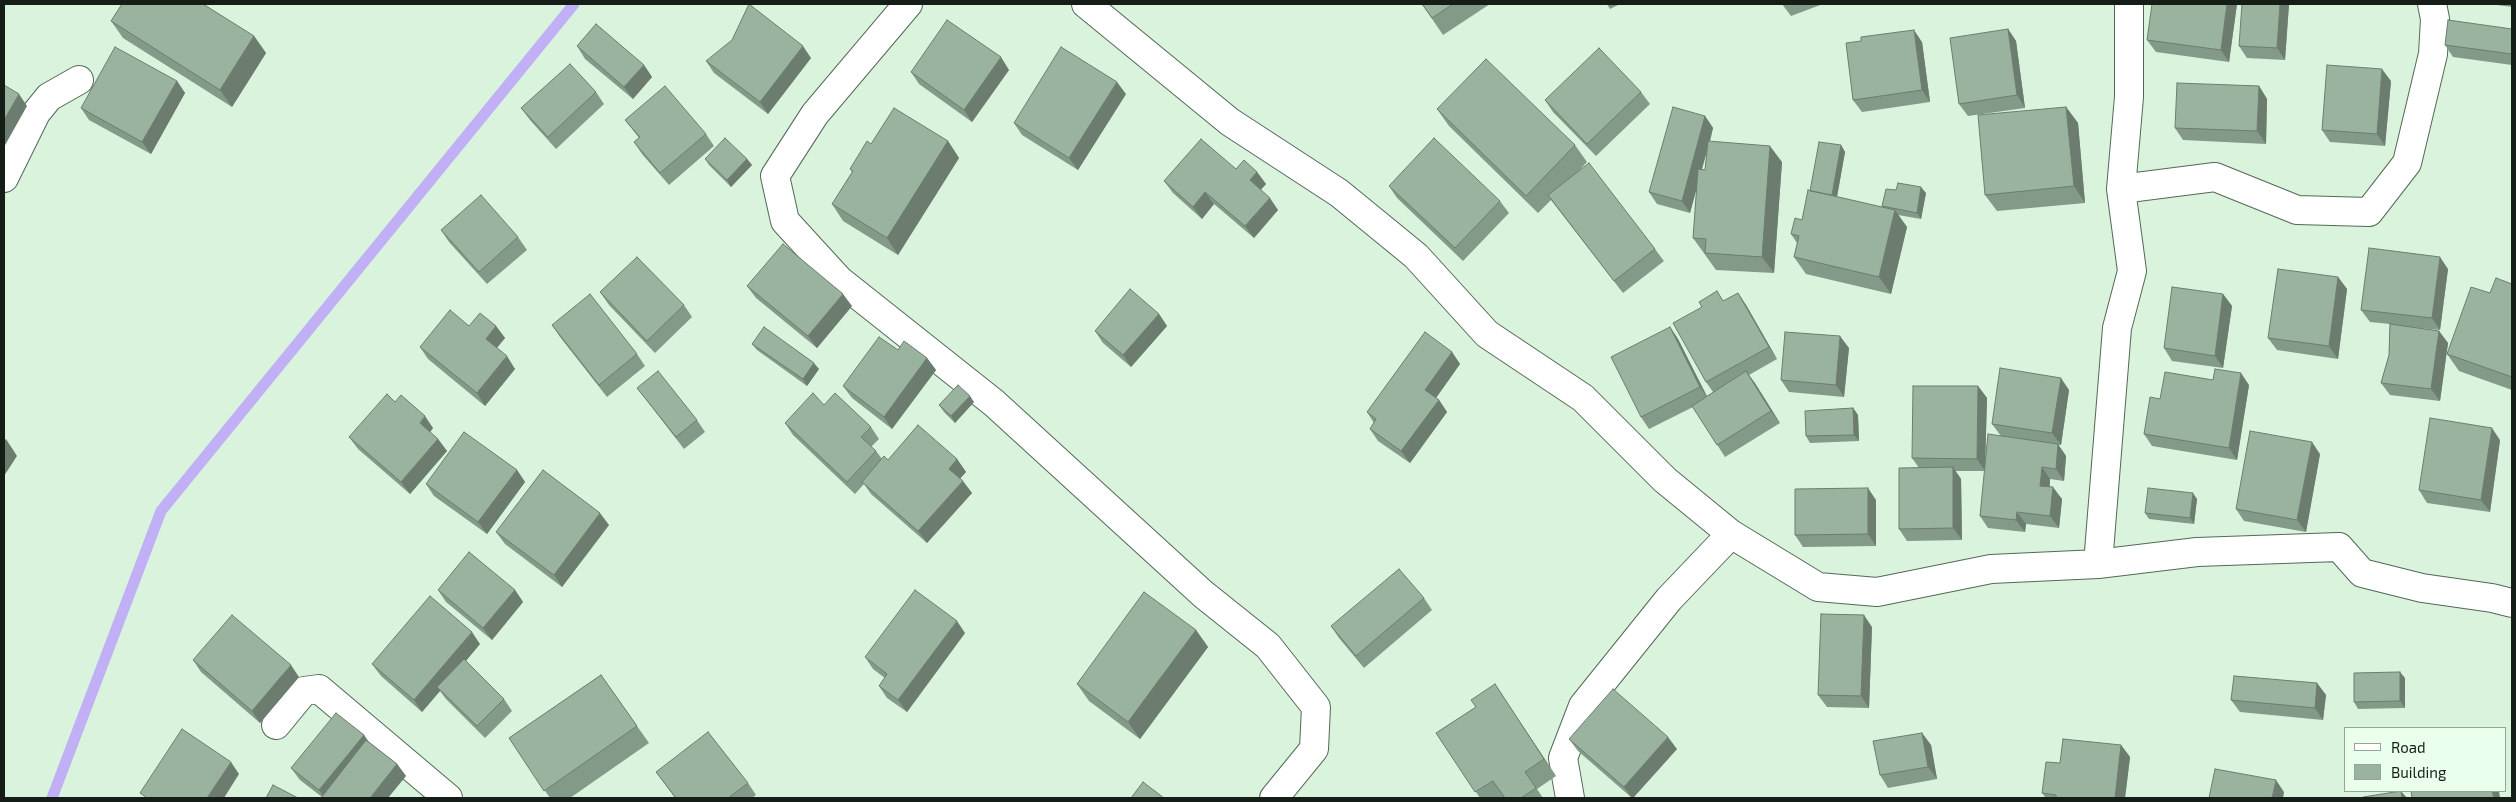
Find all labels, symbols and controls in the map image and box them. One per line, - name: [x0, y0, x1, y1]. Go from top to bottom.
- legend: [2344, 727, 2506, 792]
- text: Road: [2391, 738, 2426, 756]
- text: Building: [2391, 763, 2446, 781]

